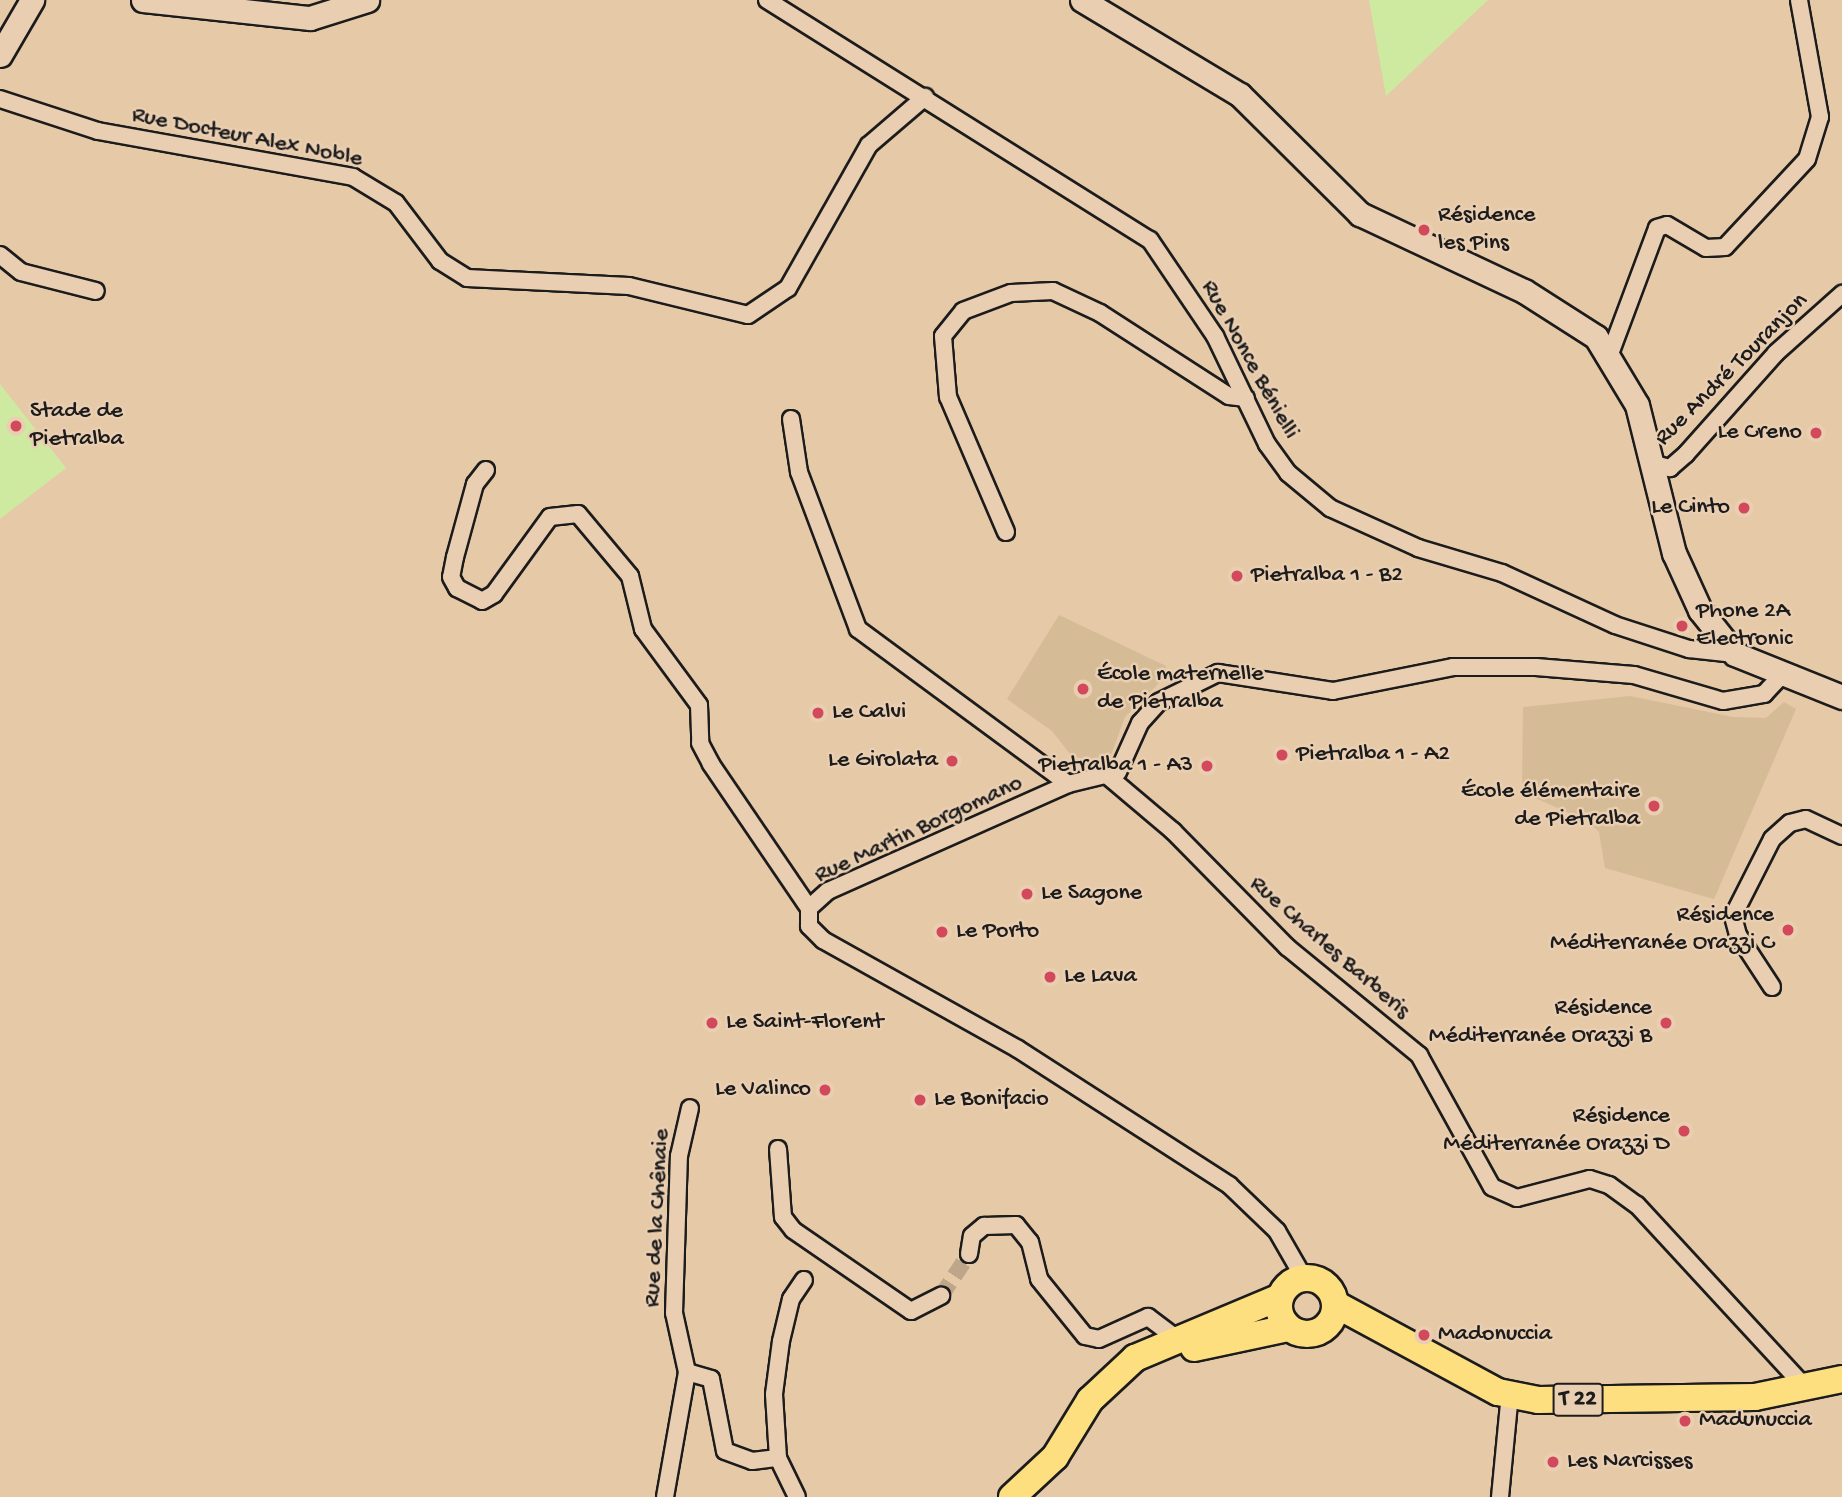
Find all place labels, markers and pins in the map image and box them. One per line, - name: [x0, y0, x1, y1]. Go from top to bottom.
- place label: Résidence les Pins: [1438, 202, 1535, 258]
- marker: Résidence les Pins: [1416, 222, 1432, 238]
- place label: Stade de Pietralba: [30, 398, 124, 454]
- marker: Stade de Pietralba: [8, 418, 24, 434]
- place label: Le Creno: [1717, 419, 1802, 447]
- marker: Le Creno: [1808, 425, 1824, 441]
- place label: Le Cinto: [1651, 494, 1730, 522]
- marker: Le Cinto: [1736, 500, 1752, 516]
- place label: Pietralba 1 - B2: [1251, 562, 1403, 590]
- marker: Pietralba 1 - B2: [1229, 568, 1245, 584]
- place label: Phone 2A Electronic: [1696, 598, 1792, 654]
- marker: Phone 2A Electronic: [1674, 618, 1690, 634]
- place label: École maternelle de Pietralba: [1097, 661, 1264, 717]
- marker: École maternelle de Pietralba: [1075, 681, 1091, 697]
- place label: Le Calvi: [832, 699, 906, 727]
- marker: Le Calvi: [810, 705, 826, 721]
- place label: Pietralba 1 - A2: [1296, 741, 1450, 769]
- place label: Le Girolata: [828, 747, 938, 775]
- marker: Pietralba 1 - A2: [1274, 747, 1290, 763]
- place label: Pietralba 1 - A3: [1038, 752, 1193, 780]
- marker: Le Girolata: [944, 753, 960, 769]
- marker: Pietralba 1 - A3: [1199, 758, 1215, 774]
- place label: École élémentaire de Pietralba: [1461, 778, 1640, 834]
- marker: École élémentaire de Pietralba: [1646, 798, 1662, 814]
- place label: Le Sagone: [1041, 880, 1142, 908]
- marker: Le Sagone: [1019, 886, 1035, 902]
- place label: Résidence Méditerranée Orazzi C: [1550, 902, 1774, 958]
- place label: Le Porto: [956, 918, 1039, 946]
- marker: Résidence Méditerranée Orazzi C: [1780, 922, 1796, 938]
- marker: Le Porto: [934, 924, 950, 940]
- place label: Le Lava: [1064, 963, 1137, 991]
- marker: Le Lava: [1042, 969, 1058, 985]
- place label: Résidence Méditerranée Orazzi B: [1429, 995, 1652, 1051]
- place label: Le Saint-Florent: [726, 1009, 883, 1037]
- marker: Le Saint-Florent: [704, 1015, 720, 1031]
- marker: Résidence Méditerranée Orazzi B: [1658, 1015, 1674, 1031]
- place label: Le Valinco: [715, 1076, 811, 1104]
- marker: Le Valinco: [817, 1082, 833, 1098]
- place label: Le Bonifacio: [934, 1086, 1049, 1114]
- marker: Le Bonifacio: [912, 1092, 928, 1108]
- place label: Résidence Méditerranée Orazzi D: [1443, 1103, 1670, 1159]
- marker: Résidence Méditerranée Orazzi D: [1676, 1123, 1692, 1139]
- place label: Madonuccia: [1438, 1321, 1552, 1349]
- marker: Madonuccia: [1416, 1327, 1432, 1343]
- place label: Madunuccia: [1699, 1407, 1812, 1435]
- marker: Madunuccia: [1677, 1413, 1693, 1429]
- place label: Les Narcisses: [1567, 1448, 1692, 1476]
- marker: Les Narcisses: [1545, 1454, 1561, 1470]

